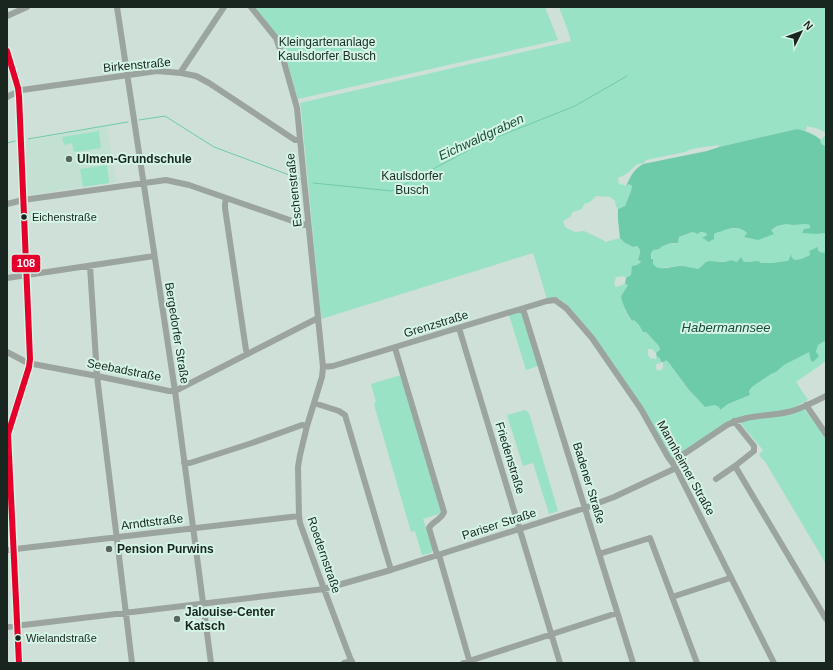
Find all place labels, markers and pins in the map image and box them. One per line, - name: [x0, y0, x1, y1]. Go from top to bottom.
- place label: Ulmen-Grundschule: [77, 152, 192, 166]
- marker: Ulmen-Grundschule: [64, 154, 74, 164]
- place label: Eichenstraße: [32, 211, 97, 223]
- marker: Eichenstraße: [19, 212, 29, 222]
- place label: Pension Purwins: [117, 542, 214, 556]
- marker: Pension Purwins: [104, 544, 114, 554]
- place label: Jalouise-Center Katsch: [185, 605, 275, 633]
- marker: Jalouise-Center Katsch: [172, 614, 182, 624]
- place label: Wielandstraße: [26, 632, 97, 644]
- marker: Wielandstraße: [13, 633, 23, 643]

